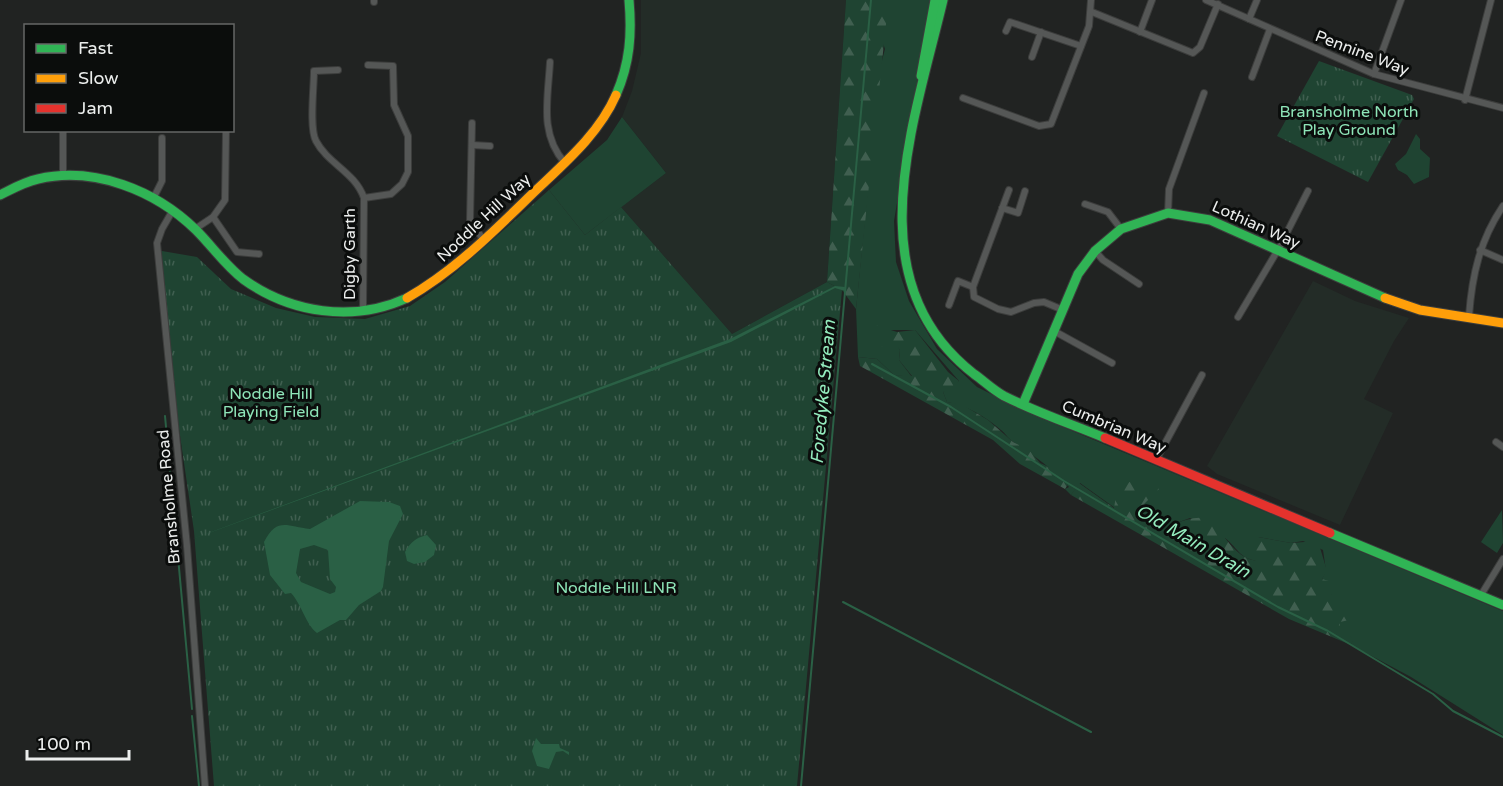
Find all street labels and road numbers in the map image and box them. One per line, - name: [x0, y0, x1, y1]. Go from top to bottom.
- street label: Pennine Way: [1312, 26, 1412, 80]
- street label: Noddle Hill Way: [433, 169, 535, 266]
- street label: Lothian Way: [1209, 197, 1304, 254]
- street label: Digby Garth: [340, 208, 360, 300]
- street label: Cumbrian Way: [1059, 396, 1170, 458]
- street label: Bransholme Road: [153, 429, 185, 565]

